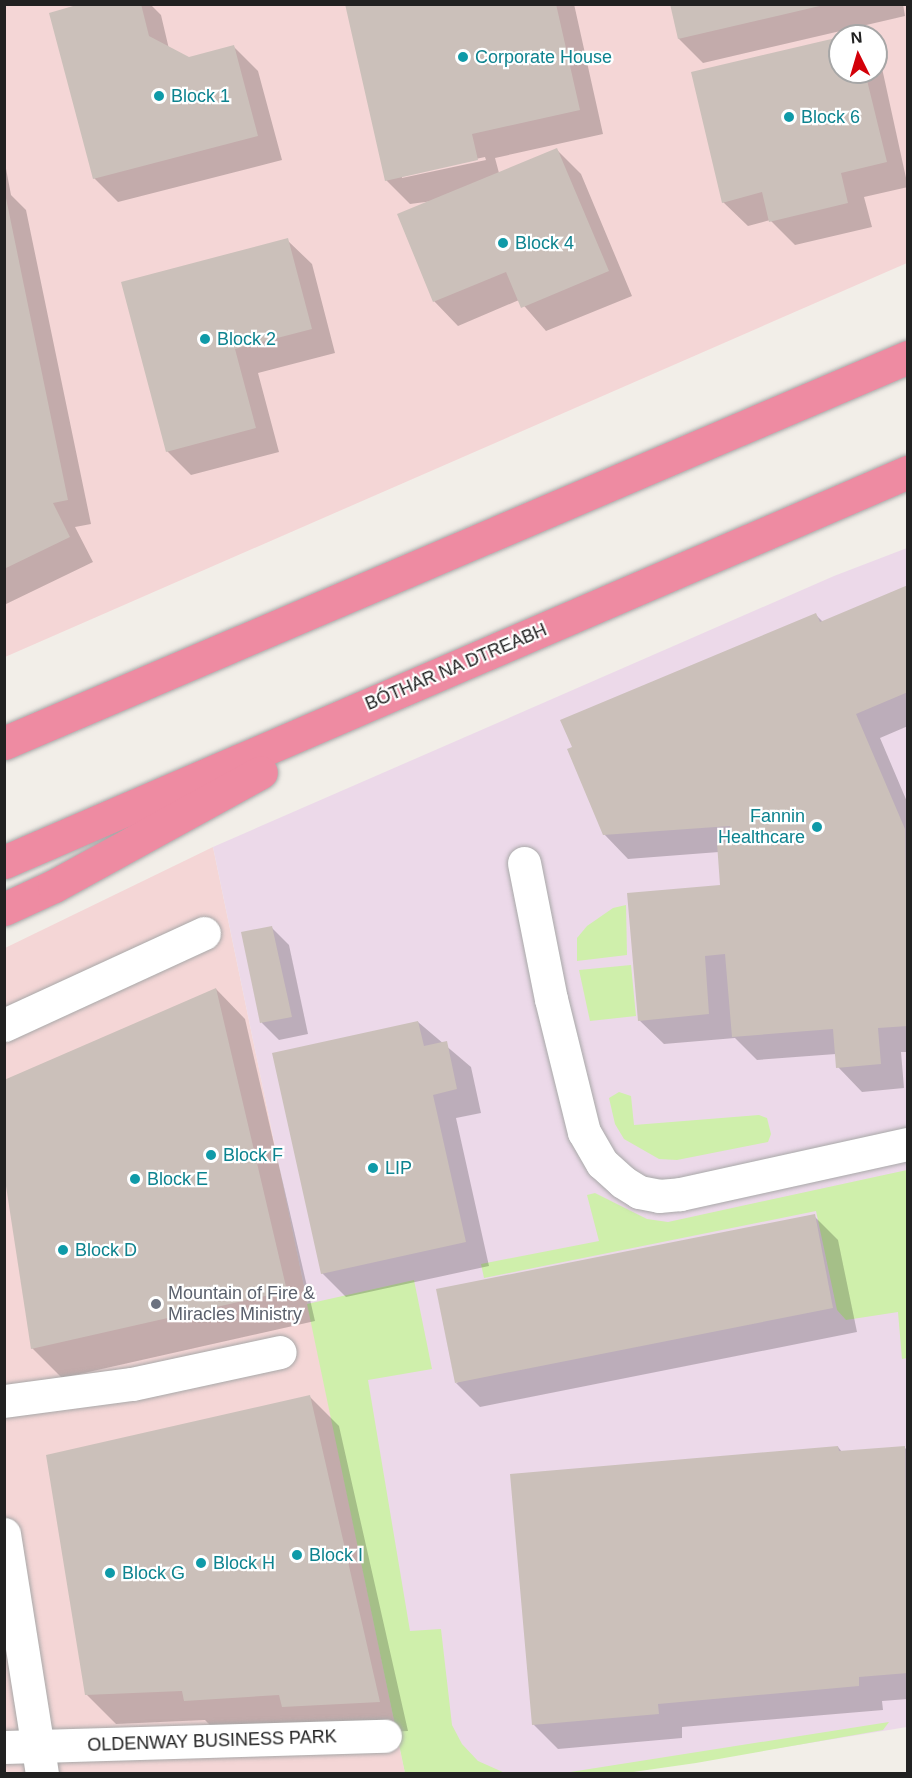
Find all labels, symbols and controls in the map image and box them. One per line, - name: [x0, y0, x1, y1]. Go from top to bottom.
- north arrow: [828, 24, 888, 84]
- text: N: [850, 29, 863, 47]
- place label: Corporate House: [475, 46, 612, 68]
- marker: Corporate House: [456, 50, 470, 64]
- place label: Block 1: [171, 85, 230, 107]
- marker: Block 1: [152, 89, 166, 103]
- place label: Block 6: [801, 106, 860, 128]
- marker: Block 6: [782, 110, 796, 124]
- place label: Block 4: [515, 232, 574, 254]
- marker: Block 4: [496, 236, 510, 250]
- place label: Block 2: [217, 328, 276, 350]
- marker: Block 2: [198, 332, 212, 346]
- street label: BÓTHAR NA DTREABH: [362, 619, 550, 715]
- place label: Fannin Healthcare: [718, 806, 805, 848]
- marker: Fannin Healthcare: [810, 820, 824, 834]
- place label: Block F: [223, 1144, 283, 1166]
- marker: Block F: [204, 1148, 218, 1162]
- place label: LIP: [385, 1157, 412, 1179]
- marker: LIP: [366, 1161, 380, 1175]
- place label: Block E: [147, 1168, 208, 1190]
- marker: Block E: [128, 1172, 142, 1186]
- place label: Block D: [75, 1239, 137, 1261]
- marker: Block D: [56, 1243, 70, 1257]
- place label: Mountain of Fire & Miracles Ministry: [168, 1283, 315, 1326]
- marker: Mountain of Fire & Miracles Ministry: [149, 1297, 163, 1311]
- place label: Block I: [309, 1544, 363, 1566]
- marker: Block I: [290, 1548, 304, 1562]
- place label: Block H: [213, 1552, 275, 1574]
- marker: Block H: [194, 1556, 208, 1570]
- place label: Block G: [122, 1562, 185, 1584]
- marker: Block G: [103, 1566, 117, 1580]
- street label: OLDENWAY BUSINESS PARK: [87, 1726, 337, 1756]

